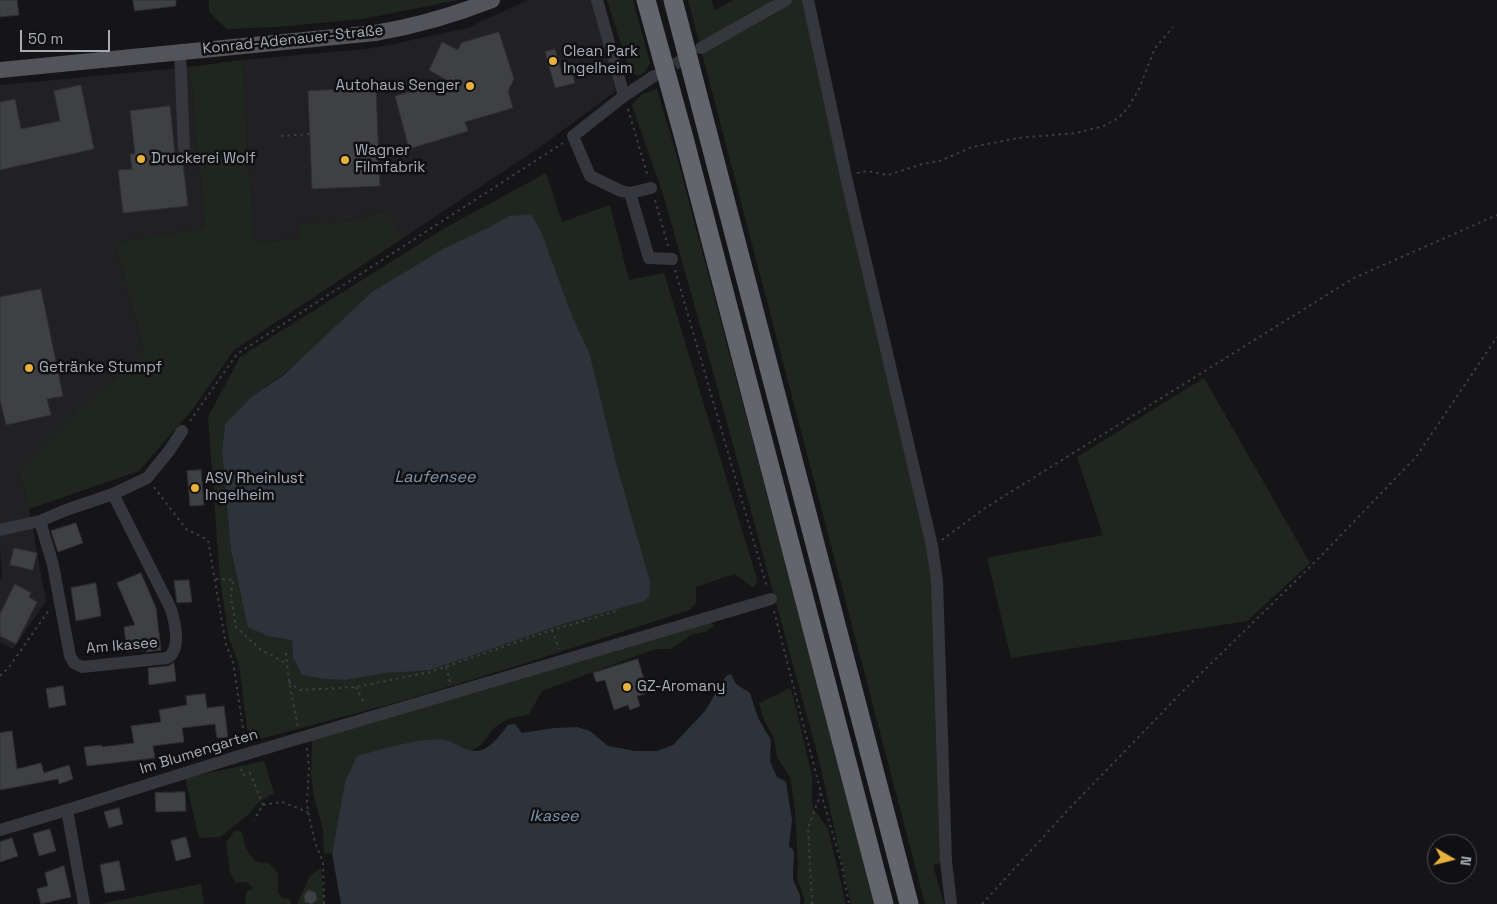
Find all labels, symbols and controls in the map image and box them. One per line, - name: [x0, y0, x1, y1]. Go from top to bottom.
- scale bar: [22, 20, 112, 52]
- street label: Konrad-Adenauer-Straße: [202, 22, 384, 58]
- text: 50 m: [28, 29, 63, 48]
- place label: Clean Park Ingelheim: [563, 43, 638, 78]
- marker: Clean Park Ingelheim: [547, 55, 559, 67]
- place label: Autohaus Senger: [335, 77, 460, 95]
- marker: Autohaus Senger: [464, 80, 476, 92]
- place label: Wagner Filmfabrik: [355, 142, 425, 177]
- place label: Druckerei Wolf: [151, 150, 256, 168]
- marker: Druckerei Wolf: [135, 153, 147, 165]
- marker: Wagner Filmfabrik: [339, 154, 351, 166]
- place label: Getränke Stumpf: [39, 359, 162, 377]
- marker: Getränke Stumpf: [23, 362, 35, 374]
- water label: Laufensee: [395, 468, 475, 488]
- place label: ASV Rheinlust Ingelheim: [205, 470, 304, 505]
- marker: ASV Rheinlust Ingelheim: [189, 482, 201, 494]
- street label: Am Ikasee: [85, 634, 159, 658]
- place label: GZ-Aromany: [637, 678, 725, 696]
- marker: GZ-Aromany: [621, 681, 633, 693]
- street label: Im Blumengarten: [138, 725, 260, 779]
- water label: Ikasee: [530, 807, 578, 827]
- north arrow: [1427, 834, 1477, 884]
- text: N: [1456, 855, 1475, 867]

